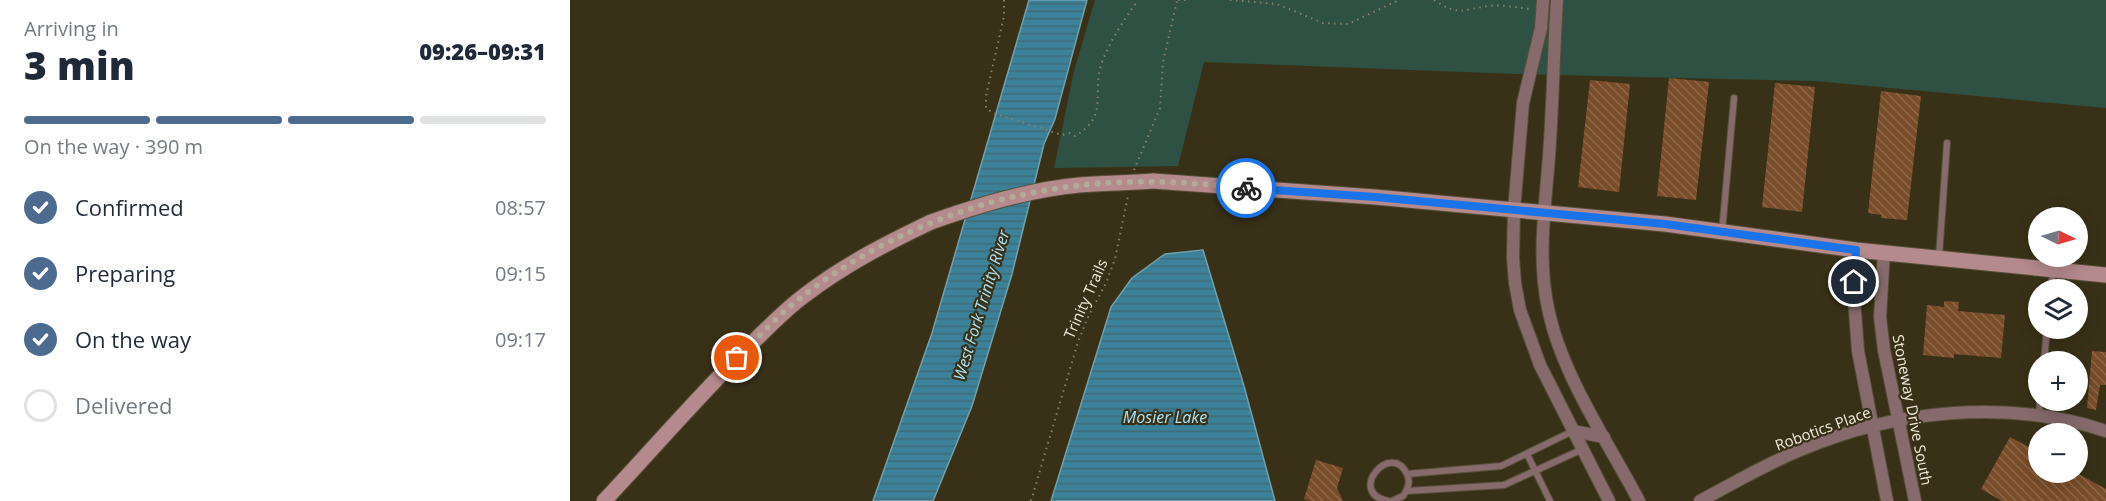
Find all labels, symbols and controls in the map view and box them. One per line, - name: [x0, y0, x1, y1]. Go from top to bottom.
- text: Arriving in: [24, 15, 119, 42]
- text: 09:26–09:31: [419, 36, 546, 66]
- text: 3 min: [24, 38, 135, 91]
- text: On the way · 390 m: [24, 133, 203, 160]
- courier: [1216, 158, 1276, 218]
- icon: bike: [1230, 172, 1263, 205]
- icon: check: [24, 191, 57, 224]
- text: Confirmed: [75, 192, 184, 222]
- text: 08:57: [495, 194, 546, 221]
- north arrow: [2028, 207, 2088, 267]
- map controls: [2028, 207, 2088, 483]
- water label: West Fork Trinity River: [948, 226, 1015, 383]
- street label: Trinity Trails: [1059, 256, 1112, 342]
- pin: [1828, 256, 1879, 307]
- icon: check: [24, 257, 57, 290]
- text: Preparing: [75, 258, 175, 288]
- text: 09:15: [495, 260, 546, 287]
- icon: home: [1837, 265, 1870, 298]
- button: layers: [2028, 279, 2088, 339]
- icon: check: [24, 323, 57, 356]
- text: On the way: [75, 324, 191, 354]
- text: 09:17: [495, 326, 546, 353]
- pin: [711, 332, 762, 383]
- street label: Stoneway Drive South: [1889, 333, 1937, 487]
- icon: bag: [720, 341, 753, 374]
- button: +: [2028, 351, 2088, 411]
- text: Delivered: [75, 390, 173, 420]
- street label: Robotics Place: [1772, 401, 1873, 455]
- water label: Mosier Lake: [1123, 406, 1207, 428]
- button: −: [2028, 423, 2088, 483]

